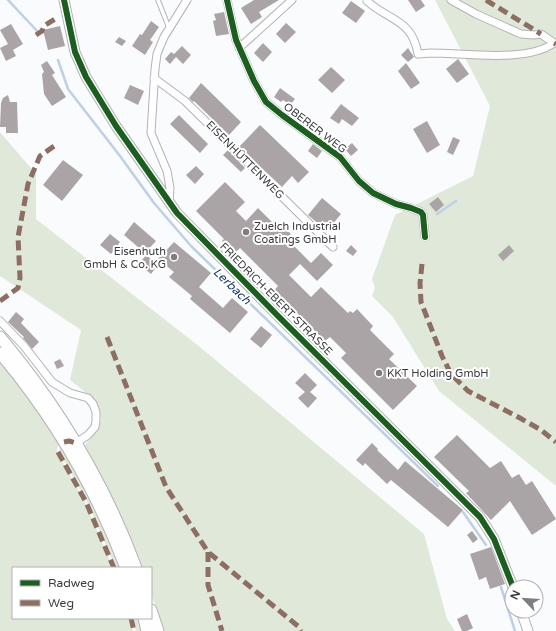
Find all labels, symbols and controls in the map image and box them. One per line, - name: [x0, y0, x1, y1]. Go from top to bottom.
- street label: OBERER WEG: [281, 100, 349, 156]
- street label: EISENHÜTTENWEG: [203, 118, 287, 202]
- place label: Zuelch Industrial Coatings GmbH: [254, 220, 341, 246]
- marker: Zuelch Industrial Coatings GmbH: [241, 227, 251, 237]
- street label: FRIEDRICH-EBERT-STRASSE: [217, 240, 335, 358]
- place label: Eisenhuth GmbH & Co. KG: [84, 245, 166, 271]
- marker: Eisenhuth GmbH & Co. KG: [169, 252, 179, 262]
- water label: Lerbach: [210, 265, 254, 308]
- place label: KKT Holding GmbH: [387, 367, 489, 380]
- marker: KKT Holding GmbH: [374, 368, 384, 378]
- legend: [12, 567, 152, 619]
- text: Radweg: [48, 576, 95, 590]
- north arrow: [504, 579, 544, 619]
- text: N: [508, 588, 523, 602]
- text: Weg: [48, 596, 74, 610]

